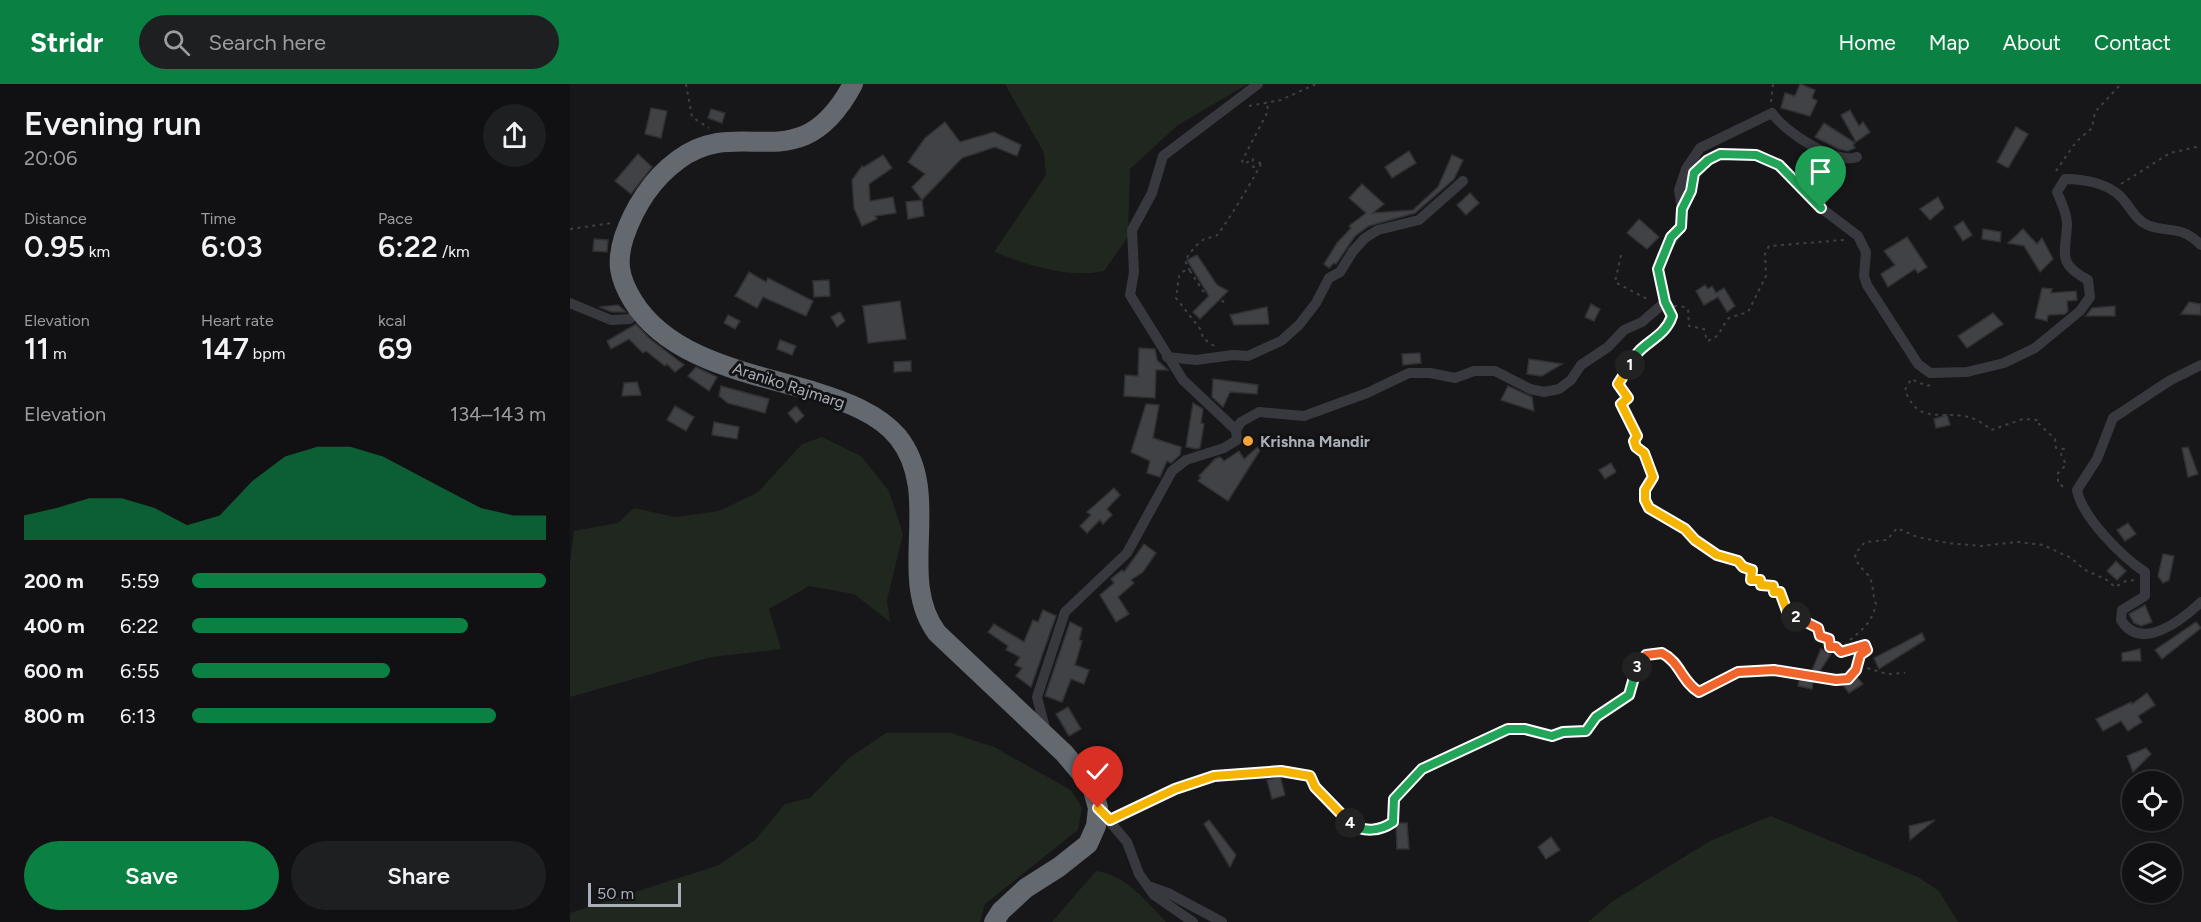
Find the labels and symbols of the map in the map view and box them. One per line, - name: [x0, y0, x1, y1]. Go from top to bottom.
- pin: [1795, 146, 1846, 208]
- pin: 1: [1615, 350, 1645, 380]
- street label: Araniko Rajmarg: [730, 358, 847, 413]
- place label: Krishna Mandir: [1260, 432, 1370, 451]
- marker: Krishna Mandir: [1241, 434, 1255, 448]
- pin: 2: [1781, 602, 1811, 632]
- pin: 3: [1622, 652, 1652, 682]
- pin: [1072, 746, 1123, 808]
- pin: 4: [1335, 808, 1365, 838]
- scale bar: [588, 880, 681, 908]

